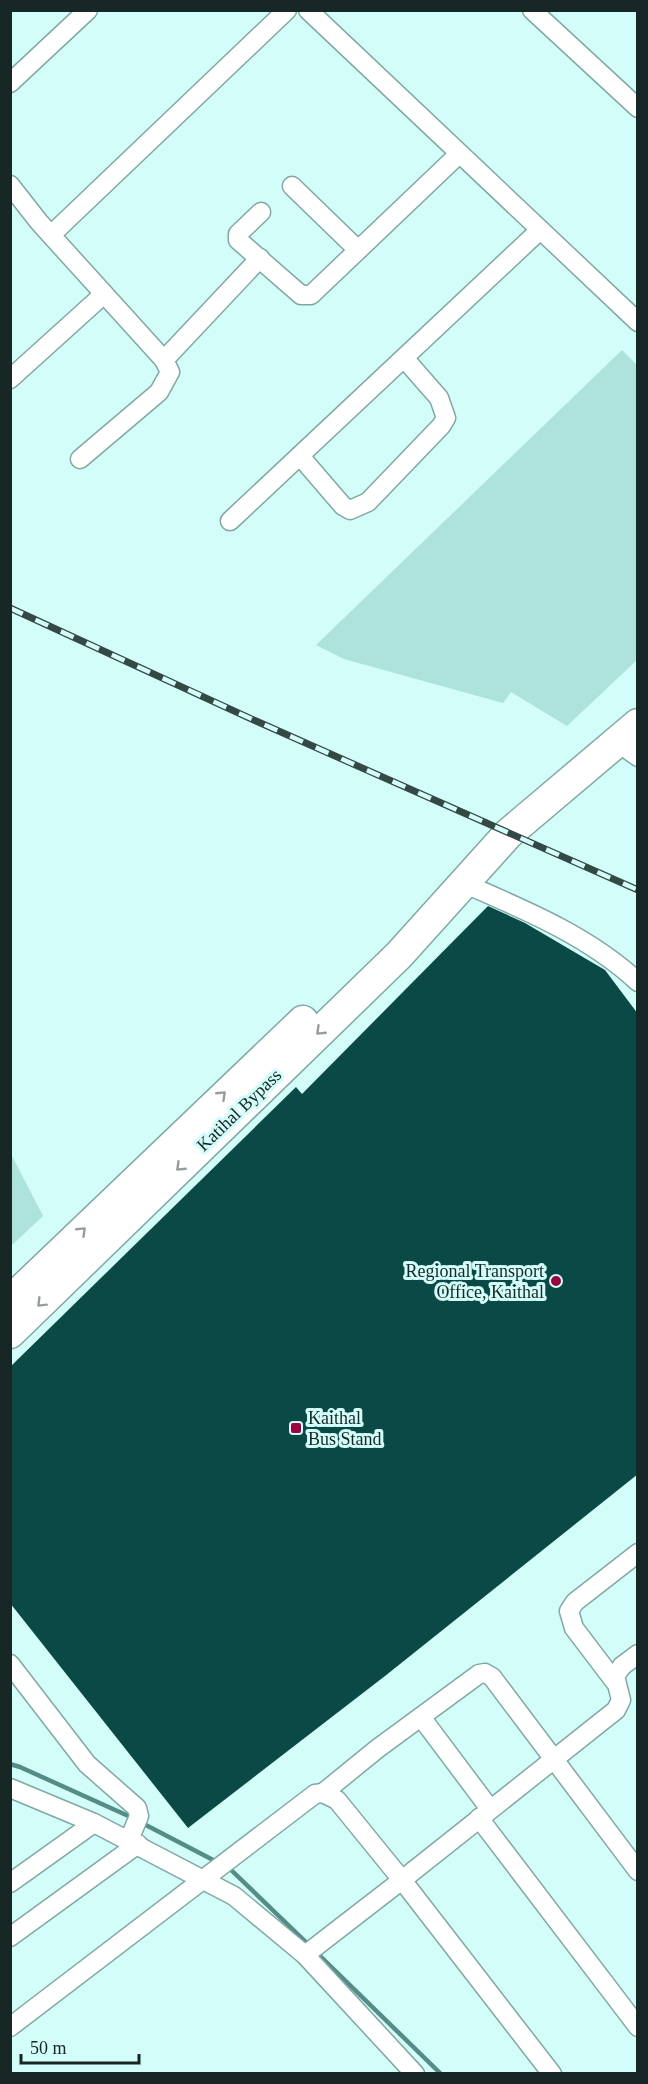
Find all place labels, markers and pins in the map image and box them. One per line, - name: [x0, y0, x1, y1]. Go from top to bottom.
- place label: Regional Transport Office, Kaithal: [405, 1261, 544, 1302]
- marker: Regional Transport Office, Kaithal: [549, 1274, 563, 1288]
- place label: Kaithal Bus Stand: [308, 1408, 382, 1449]
- marker: Kaithal Bus Stand: [289, 1421, 303, 1435]

